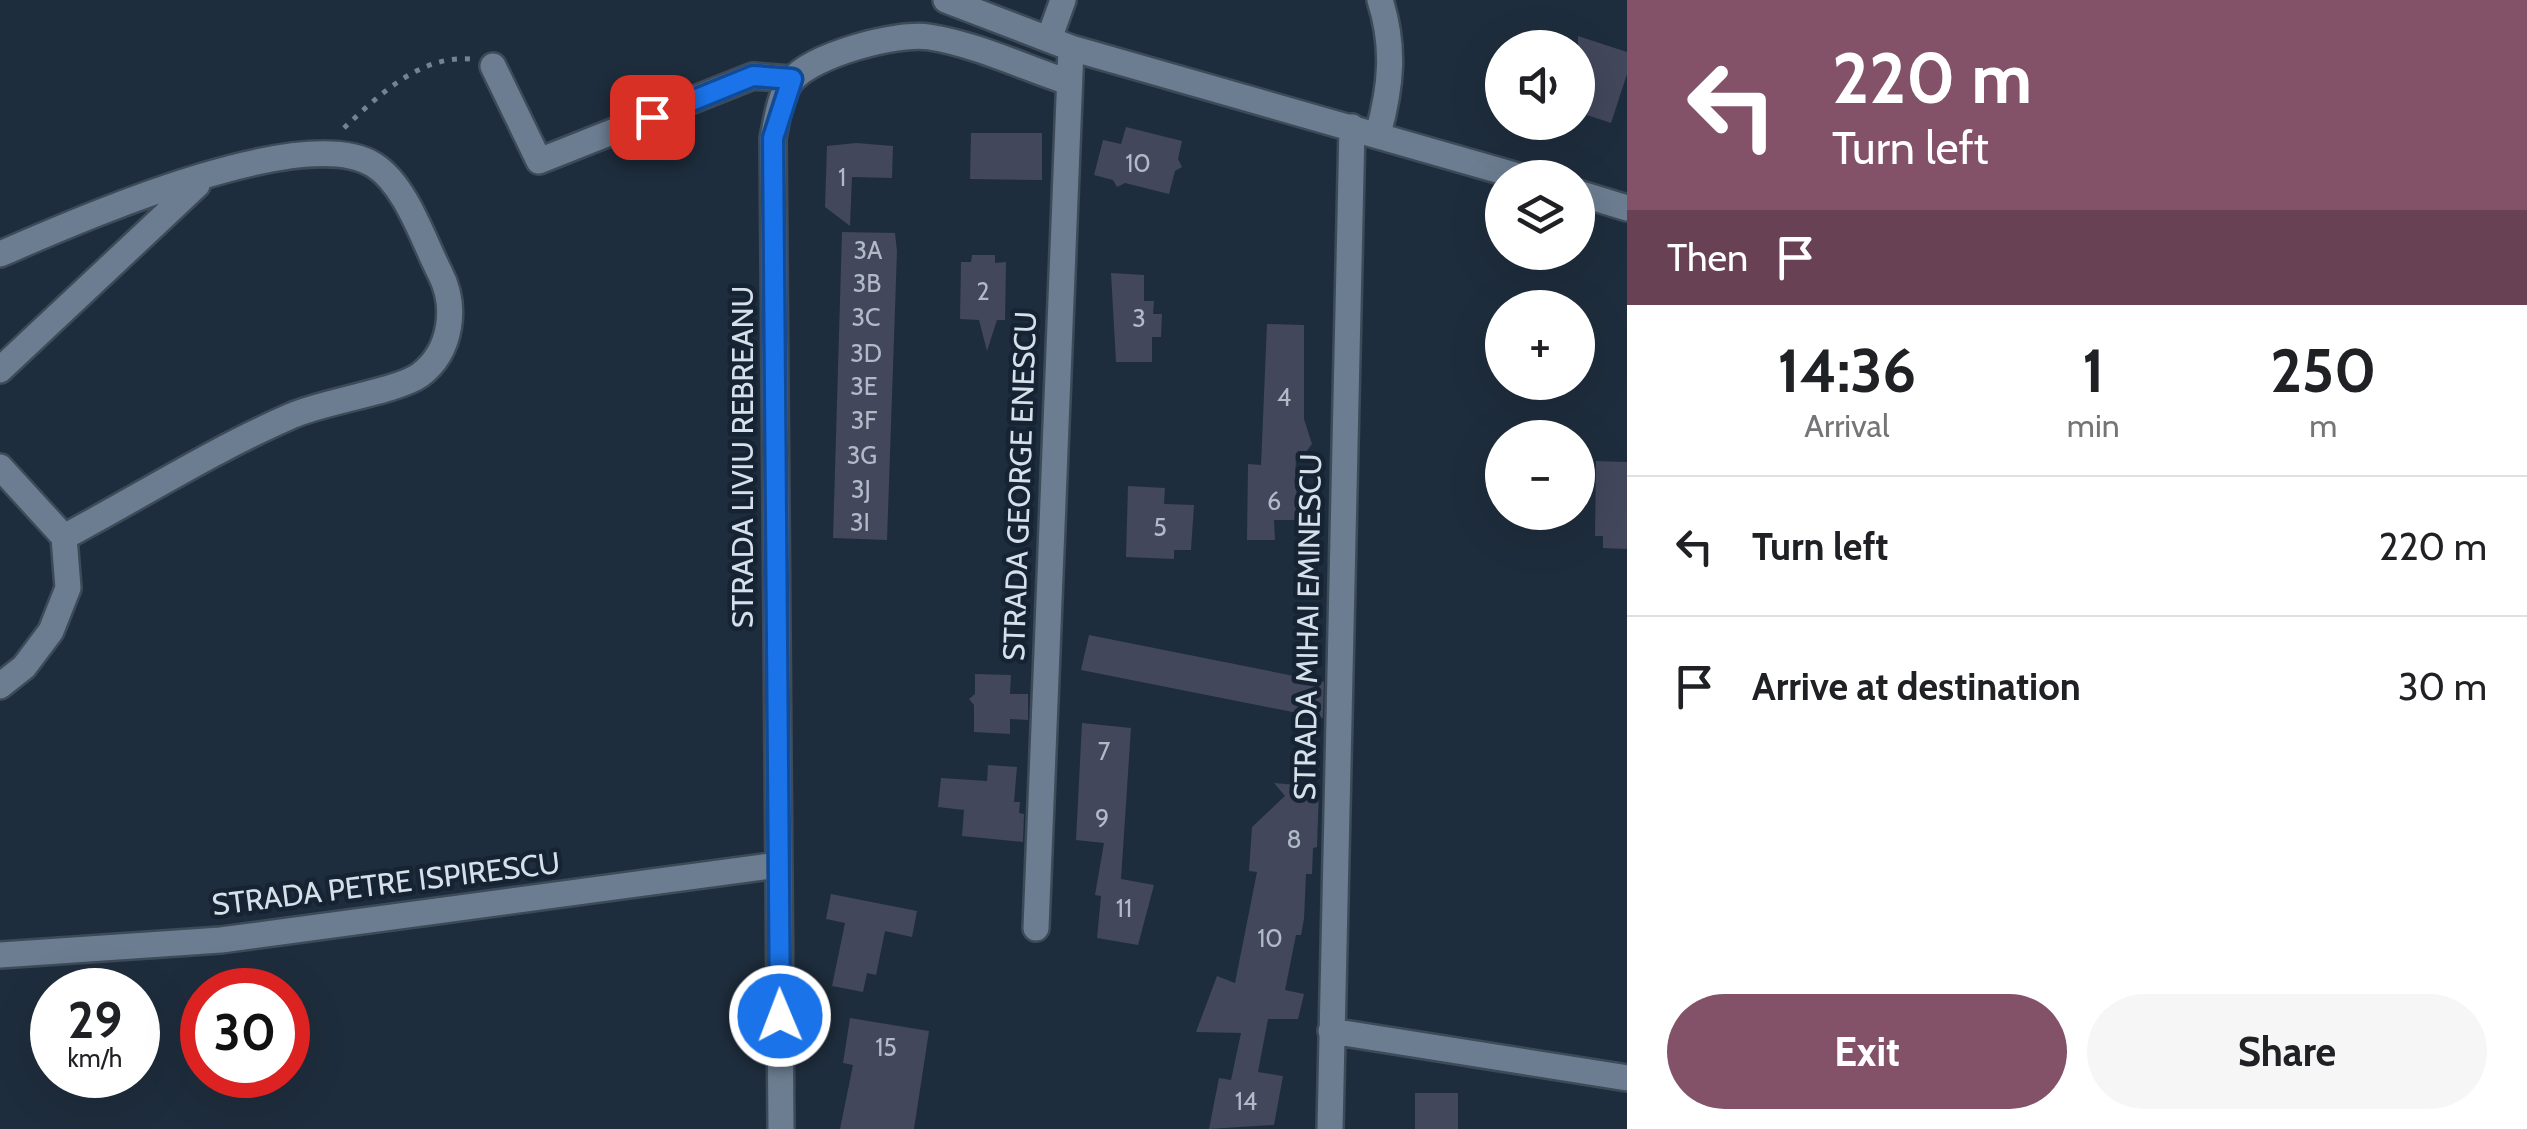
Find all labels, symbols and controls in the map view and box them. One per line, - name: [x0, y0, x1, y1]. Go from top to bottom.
- map controls: [1485, 30, 1595, 530]
- button: sound: [1485, 30, 1595, 140]
- text: 220 m: [1832, 35, 2032, 121]
- icon: left: [1667, 40, 1797, 170]
- pin: [610, 75, 695, 160]
- icon: arrive: [625, 90, 680, 145]
- text: Turn left: [1832, 121, 1989, 175]
- house number: 10: [1125, 148, 1151, 178]
- button: layers: [1485, 160, 1595, 270]
- house number: 1: [838, 162, 846, 192]
- icon: arrive: [1768, 230, 1823, 285]
- text: Then: [1667, 234, 1748, 281]
- house number: 3A: [854, 235, 883, 265]
- house number: 3B: [853, 268, 881, 298]
- house number: 2: [976, 276, 990, 306]
- street label: STRADA LIVIU REBREANU: [724, 286, 761, 628]
- button: +: [1485, 290, 1595, 400]
- house number: 3C: [852, 302, 880, 332]
- house number: 3: [1132, 303, 1146, 333]
- street label: STRADA GEORGE ENESCU: [995, 310, 1044, 662]
- text: 14:36: [1778, 334, 1916, 407]
- text: 1: [2082, 334, 2104, 407]
- text: 250: [2270, 334, 2376, 407]
- house number: 3D: [850, 338, 882, 368]
- house number: 3E: [850, 371, 878, 401]
- house number: 4: [1277, 382, 1291, 412]
- house number: 3F: [851, 405, 877, 435]
- text: Arrival: [1804, 406, 1890, 445]
- text: min: [2067, 406, 2120, 445]
- text: m: [2309, 406, 2337, 445]
- button: −: [1485, 420, 1595, 530]
- house number: 3G: [847, 440, 877, 470]
- street label: STRADA MIHAI EMINESCU: [1286, 453, 1329, 801]
- house number: 3J: [851, 474, 871, 504]
- house number: 6: [1267, 486, 1281, 516]
- house number: 3I: [850, 507, 870, 537]
- house number: 5: [1153, 512, 1167, 542]
- icon: left: [1667, 519, 1722, 574]
- text: Turn left: [1752, 523, 1888, 570]
- text: 220 m: [2379, 523, 2487, 570]
- icon: arrive: [1667, 659, 1722, 714]
- text: Arrive at destination: [1752, 663, 2081, 710]
- text: 30 m: [2398, 663, 2487, 710]
- house number: 7: [1098, 736, 1111, 766]
- house number: 9: [1095, 803, 1109, 833]
- house number: 8: [1286, 824, 1302, 854]
- street label: STRADA PETRE ISPIRESCU: [210, 844, 562, 923]
- house number: 11: [1116, 893, 1132, 923]
- house number: 10: [1257, 923, 1283, 953]
- position arrow: [728, 964, 832, 1068]
- speed limit sign: 30: [180, 968, 310, 1098]
- text: 29: [68, 990, 122, 1051]
- button: Exit: [1667, 994, 2067, 1109]
- button: Share: [2087, 994, 2487, 1109]
- house number: 15: [875, 1032, 897, 1062]
- text: km/h: [68, 1043, 122, 1073]
- house number: 14: [1235, 1086, 1257, 1116]

